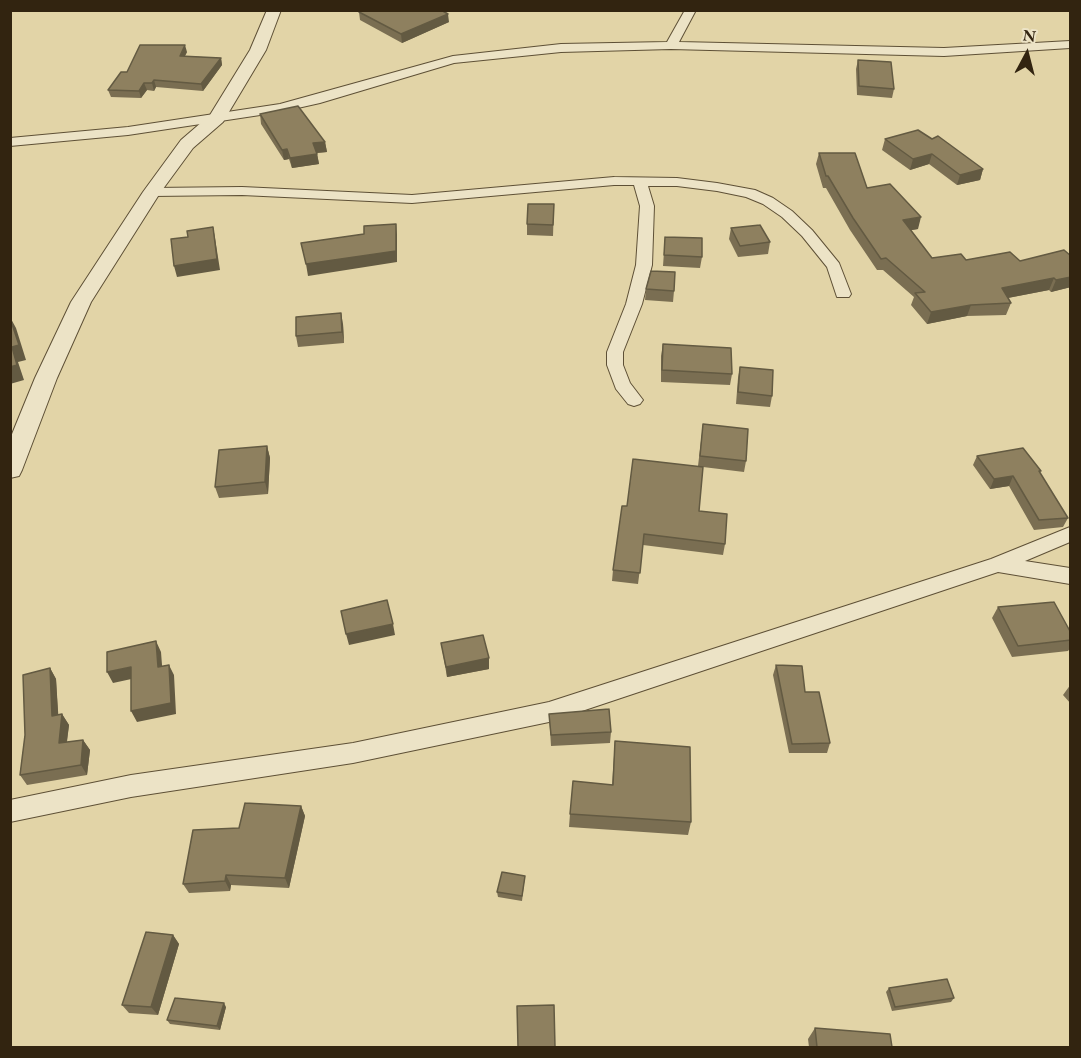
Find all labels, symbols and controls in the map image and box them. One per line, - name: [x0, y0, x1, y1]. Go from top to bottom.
- north arrow: [997, 24, 1057, 84]
- text: N: [1022, 24, 1037, 47]

